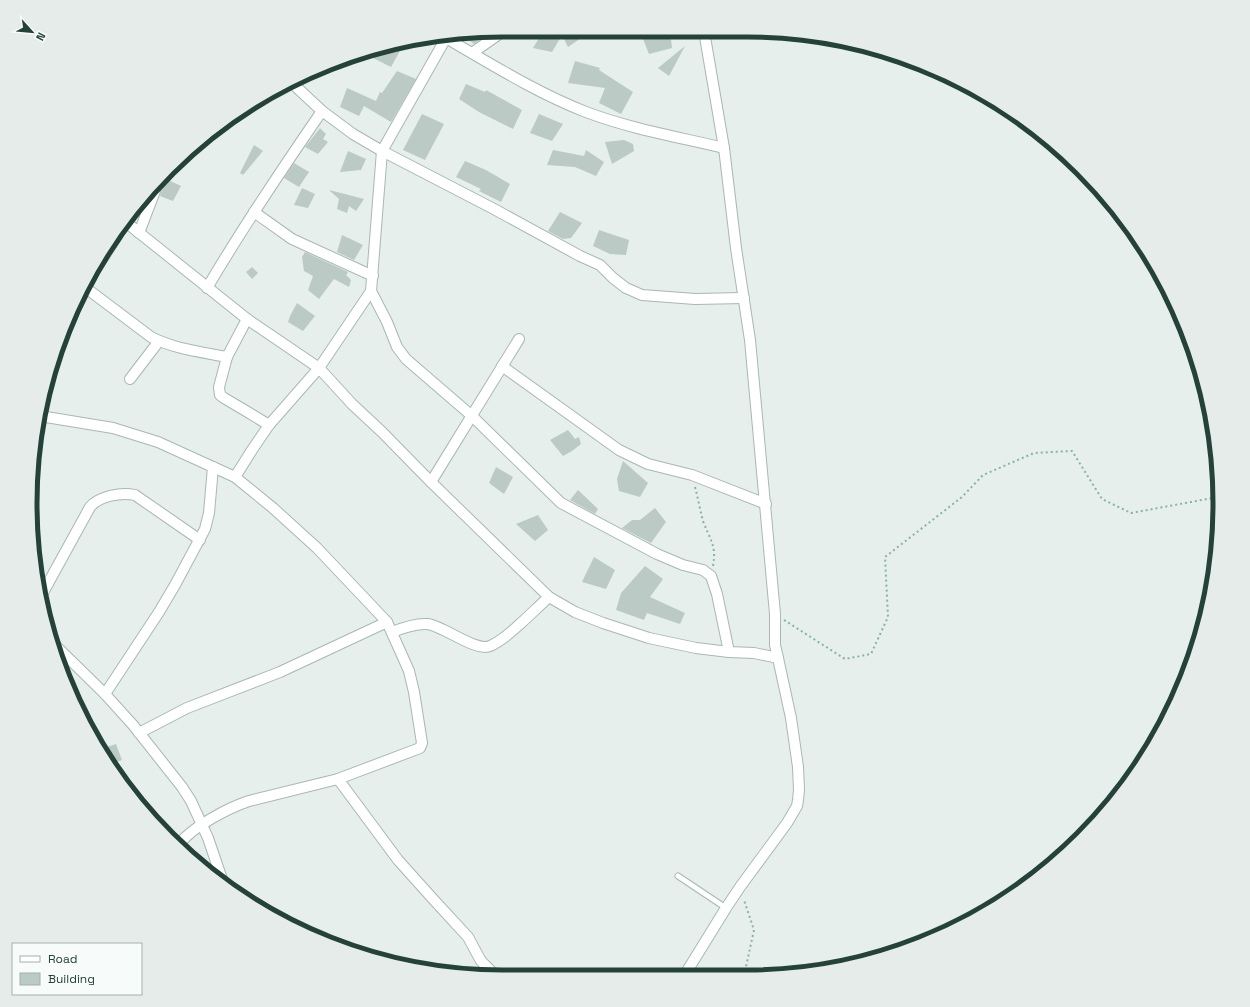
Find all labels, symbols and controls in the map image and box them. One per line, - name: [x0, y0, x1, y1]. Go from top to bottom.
- north arrow: [12, 12, 52, 52]
- text: N: [33, 30, 49, 43]
- legend: [12, 943, 142, 995]
- text: Road: [48, 951, 77, 967]
- text: Building: [48, 971, 95, 987]

